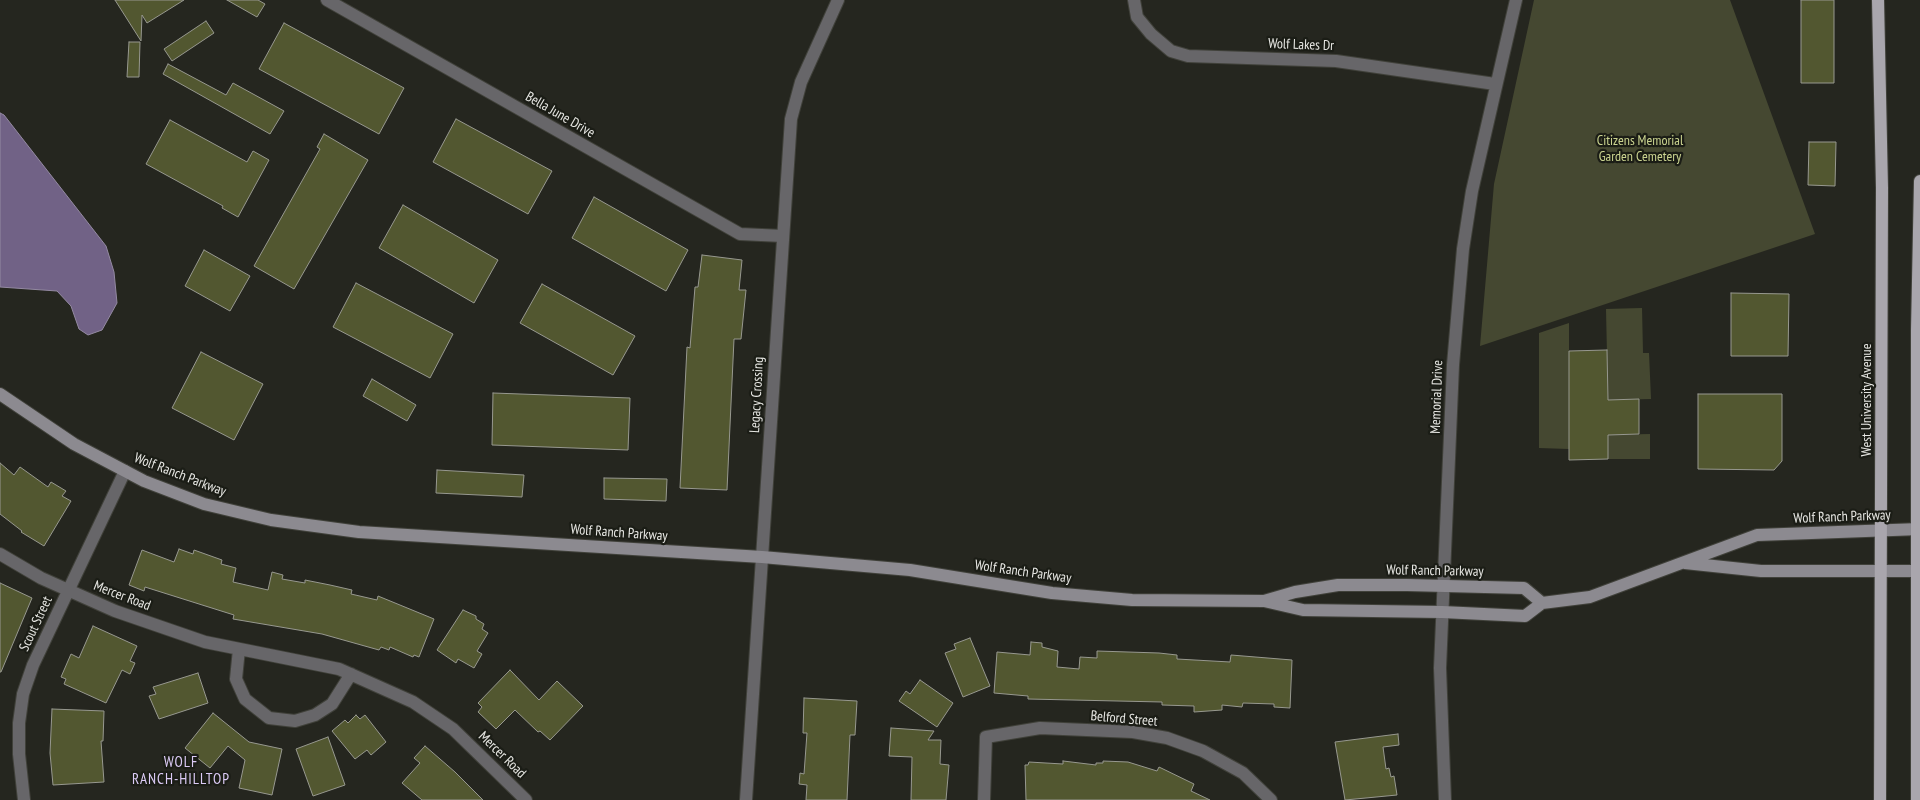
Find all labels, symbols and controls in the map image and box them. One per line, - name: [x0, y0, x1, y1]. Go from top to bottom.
- street label: Wolf Lakes Dr: [1268, 35, 1334, 55]
- street label: Bella June Drive: [522, 88, 598, 142]
- park label: Citizens Memorial Garden Cemetery: [1597, 133, 1683, 166]
- street label: West University Avenue: [1859, 344, 1875, 456]
- street label: Legacy Crossing: [747, 356, 767, 434]
- street label: Memorial Drive: [1427, 360, 1447, 434]
- street label: Wolf Ranch Parkway: [132, 450, 228, 500]
- street label: Wolf Ranch Parkway: [1793, 507, 1891, 527]
- street label: Wolf Ranch Parkway: [570, 521, 668, 545]
- street label: Wolf Ranch Parkway: [974, 557, 1072, 587]
- street label: Wolf Ranch Parkway: [1386, 562, 1484, 580]
- street label: Mercer Road: [91, 577, 153, 615]
- street label: Scout Street: [16, 594, 56, 654]
- street label: Belford Street: [1090, 708, 1158, 730]
- street label: Mercer Road: [475, 728, 529, 782]
- district label: WOLF RANCH-HILLTOP: [130, 754, 232, 789]

